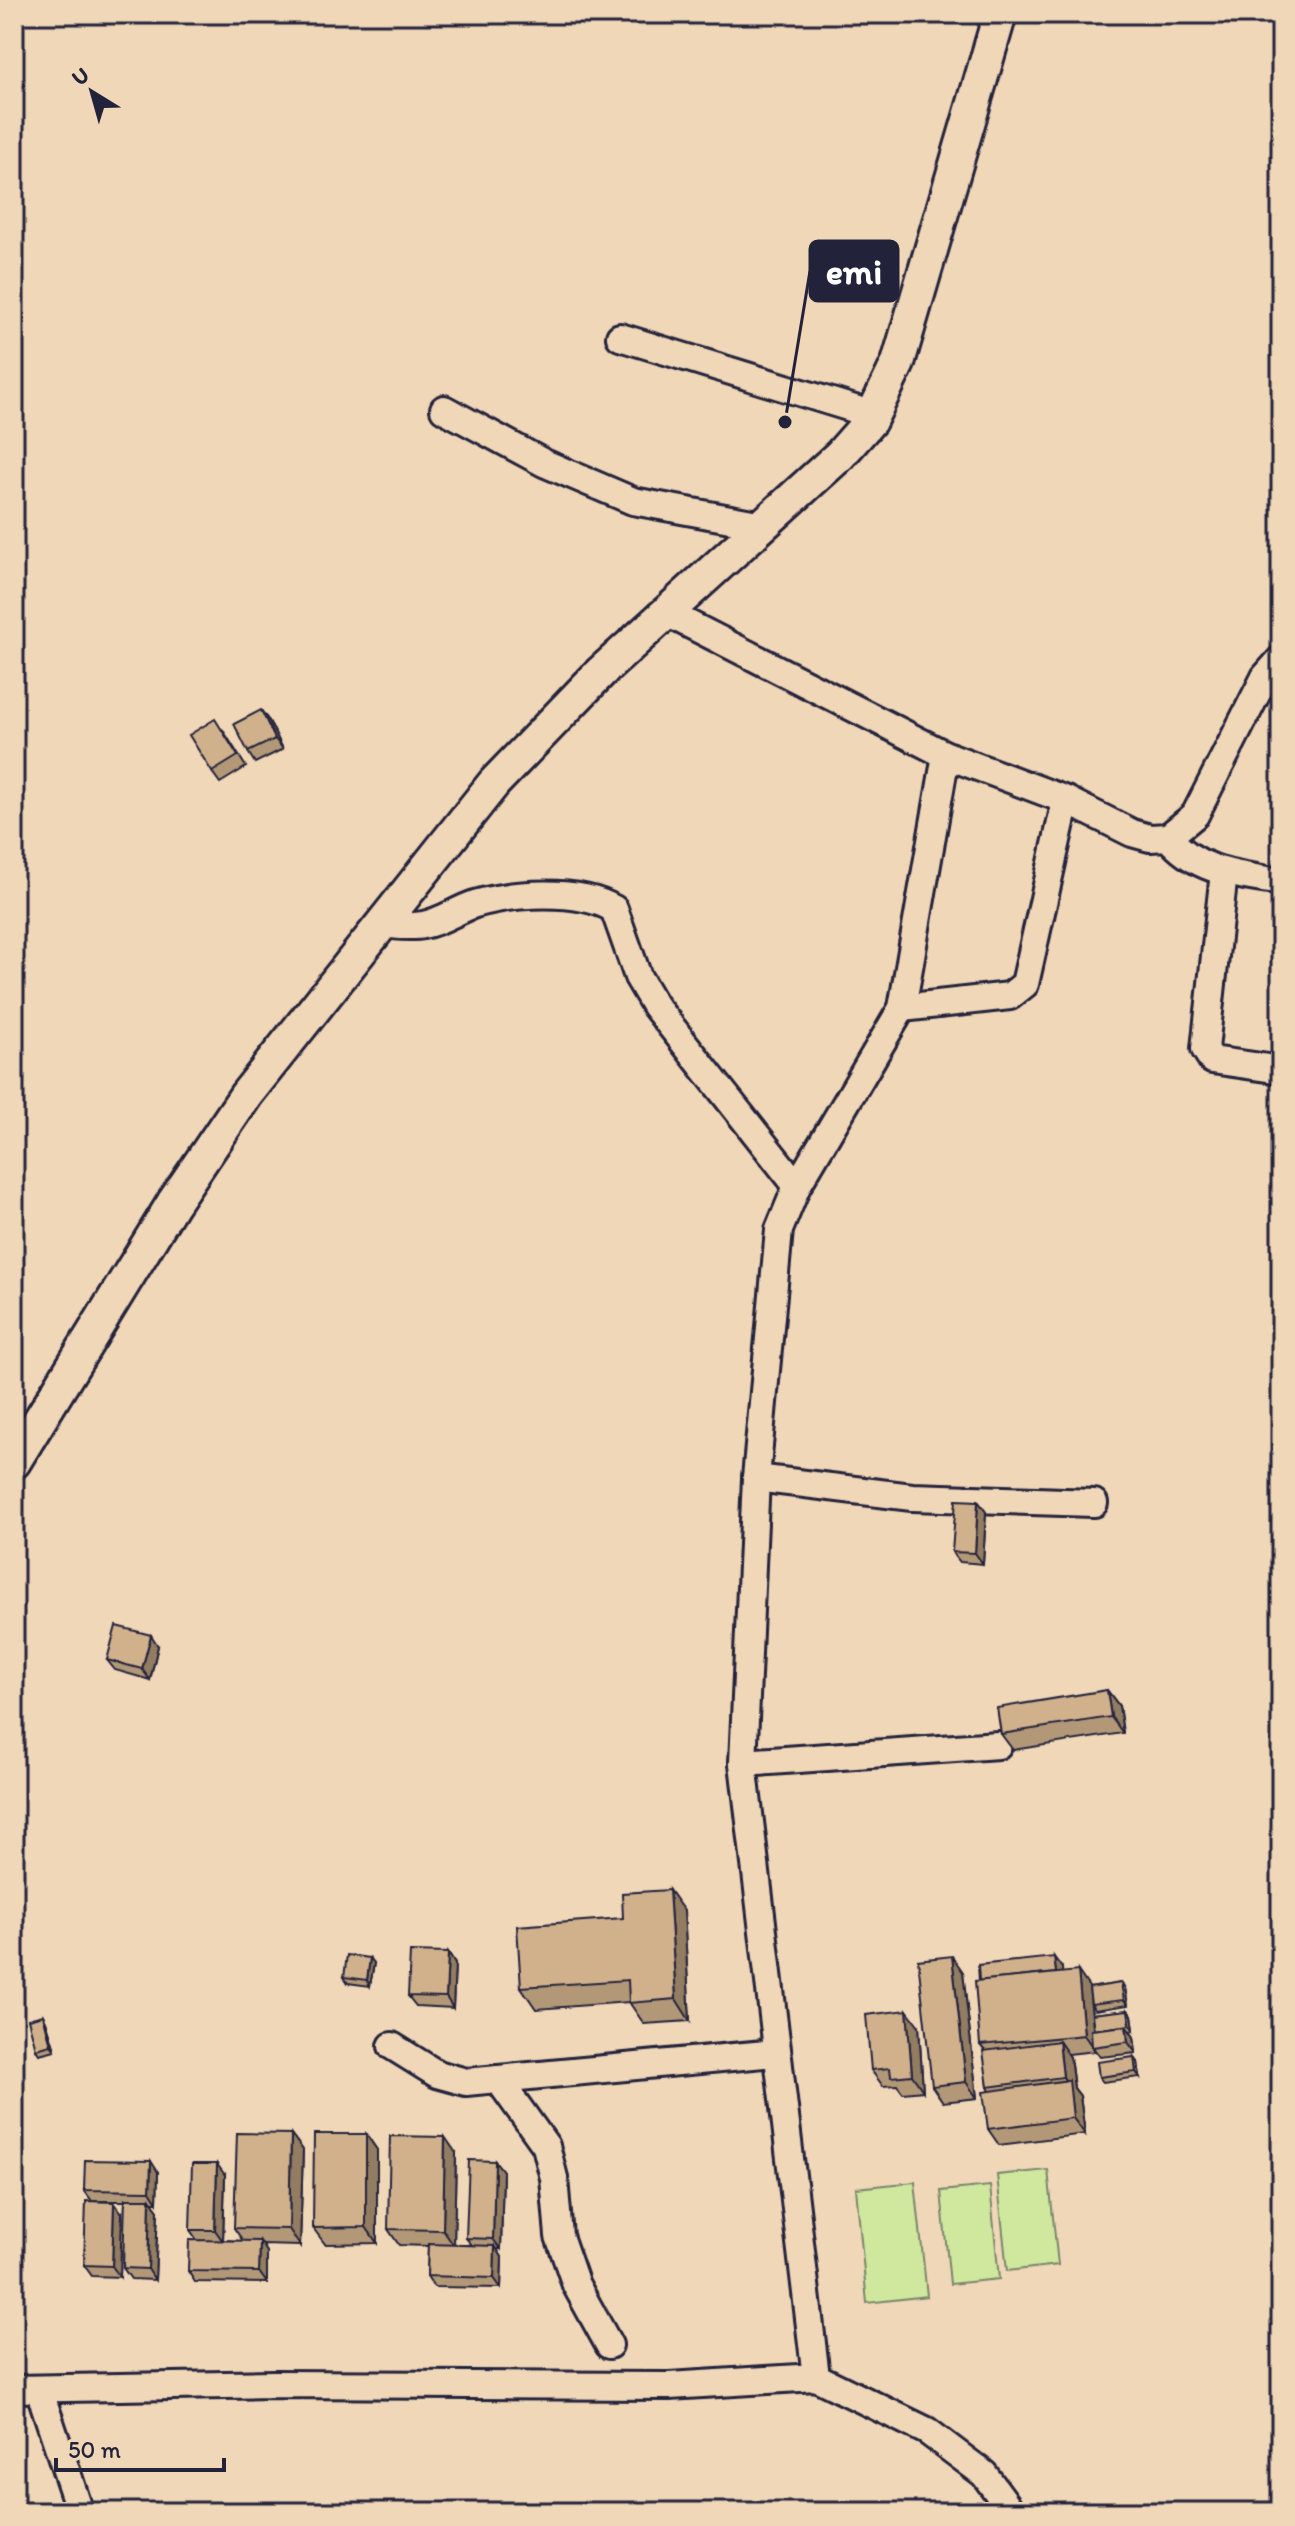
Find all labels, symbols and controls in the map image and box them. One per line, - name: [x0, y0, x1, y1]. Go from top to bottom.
- north arrow: [52, 52, 132, 132]
- text: U: [66, 61, 94, 92]
- callout: emi: [810, 241, 898, 301]
- text: emi: [826, 250, 882, 293]
- scale bar: [56, 2422, 224, 2472]
- text: 50 m: [68, 2435, 121, 2464]

